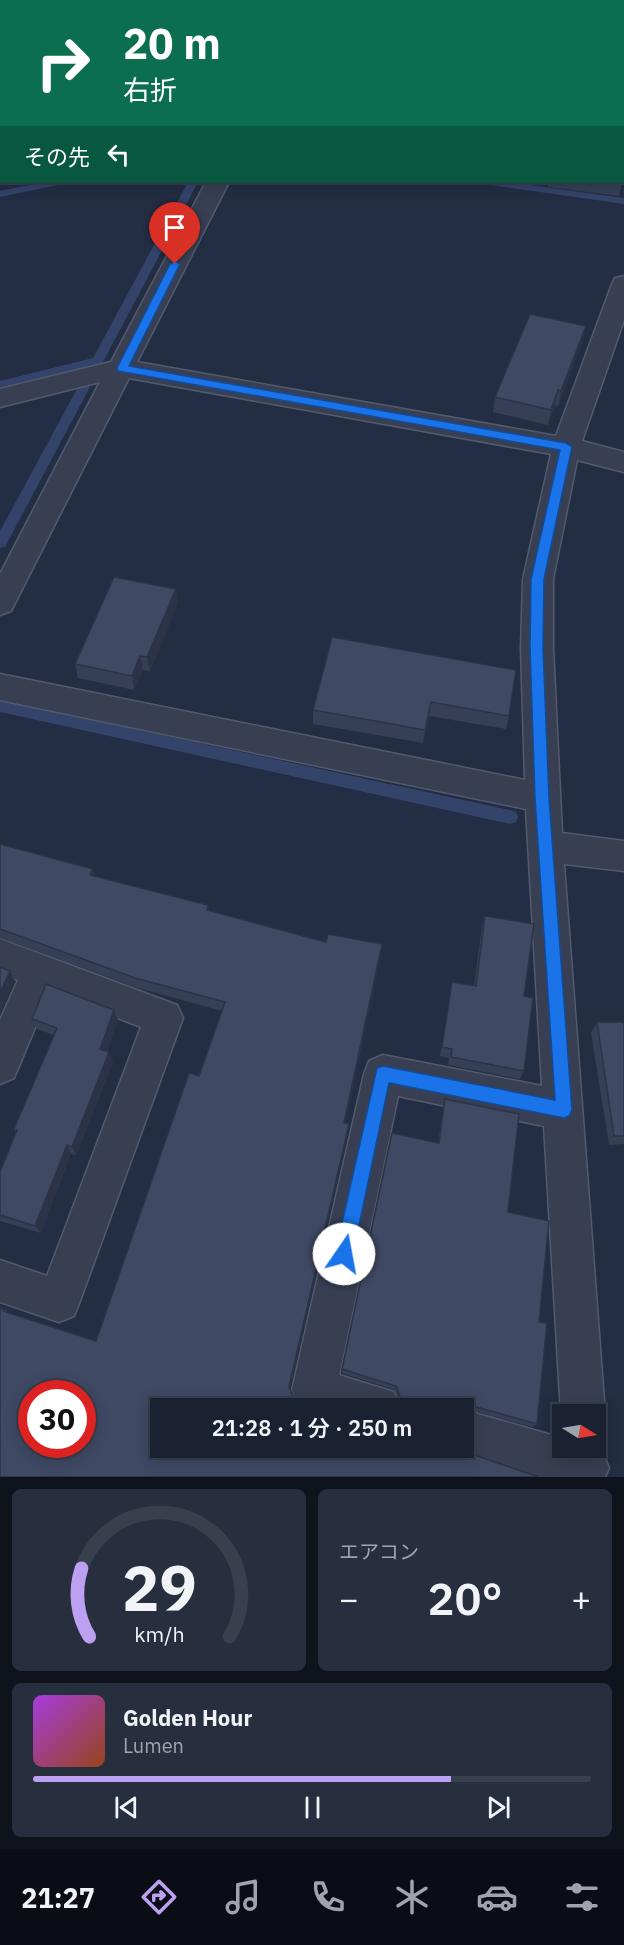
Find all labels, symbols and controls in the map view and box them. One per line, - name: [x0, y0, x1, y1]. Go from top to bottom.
- text: 20 m: [123, 16, 221, 71]
- icon: right: [24, 24, 102, 102]
- text: 右折: [123, 72, 177, 107]
- icon: left: [102, 138, 135, 171]
- text: その先: [24, 142, 90, 171]
- pin: [149, 202, 200, 264]
- icon: arrive: [158, 211, 191, 244]
- position arrow: [312, 1222, 376, 1286]
- speed limit sign: 30: [18, 1380, 96, 1458]
- north arrow: [552, 1404, 606, 1458]
- map controls: [552, 1404, 606, 1458]
- text: 21:28 · 1 分 · 250 m: [212, 1413, 412, 1442]
- text: エアコン: [339, 1538, 419, 1565]
- text: 29: [122, 1547, 196, 1628]
- text: 20°: [427, 1569, 503, 1627]
- text: −: [339, 1577, 359, 1620]
- text: +: [571, 1577, 591, 1620]
- text: km/h: [134, 1620, 184, 1648]
- text: Golden Hour: [123, 1703, 252, 1732]
- text: Lumen: [123, 1732, 184, 1759]
- icon: previous: [110, 1791, 143, 1824]
- icon: pause: [296, 1791, 329, 1824]
- icon: next: [482, 1791, 515, 1824]
- icon: directions: [138, 1876, 180, 1918]
- icon: music: [222, 1876, 264, 1918]
- icon: phone: [307, 1876, 349, 1918]
- icon: climate: [391, 1876, 433, 1918]
- icon: car: [476, 1876, 518, 1918]
- icon: filters: [561, 1876, 603, 1918]
- text: 21:27: [21, 1880, 95, 1915]

